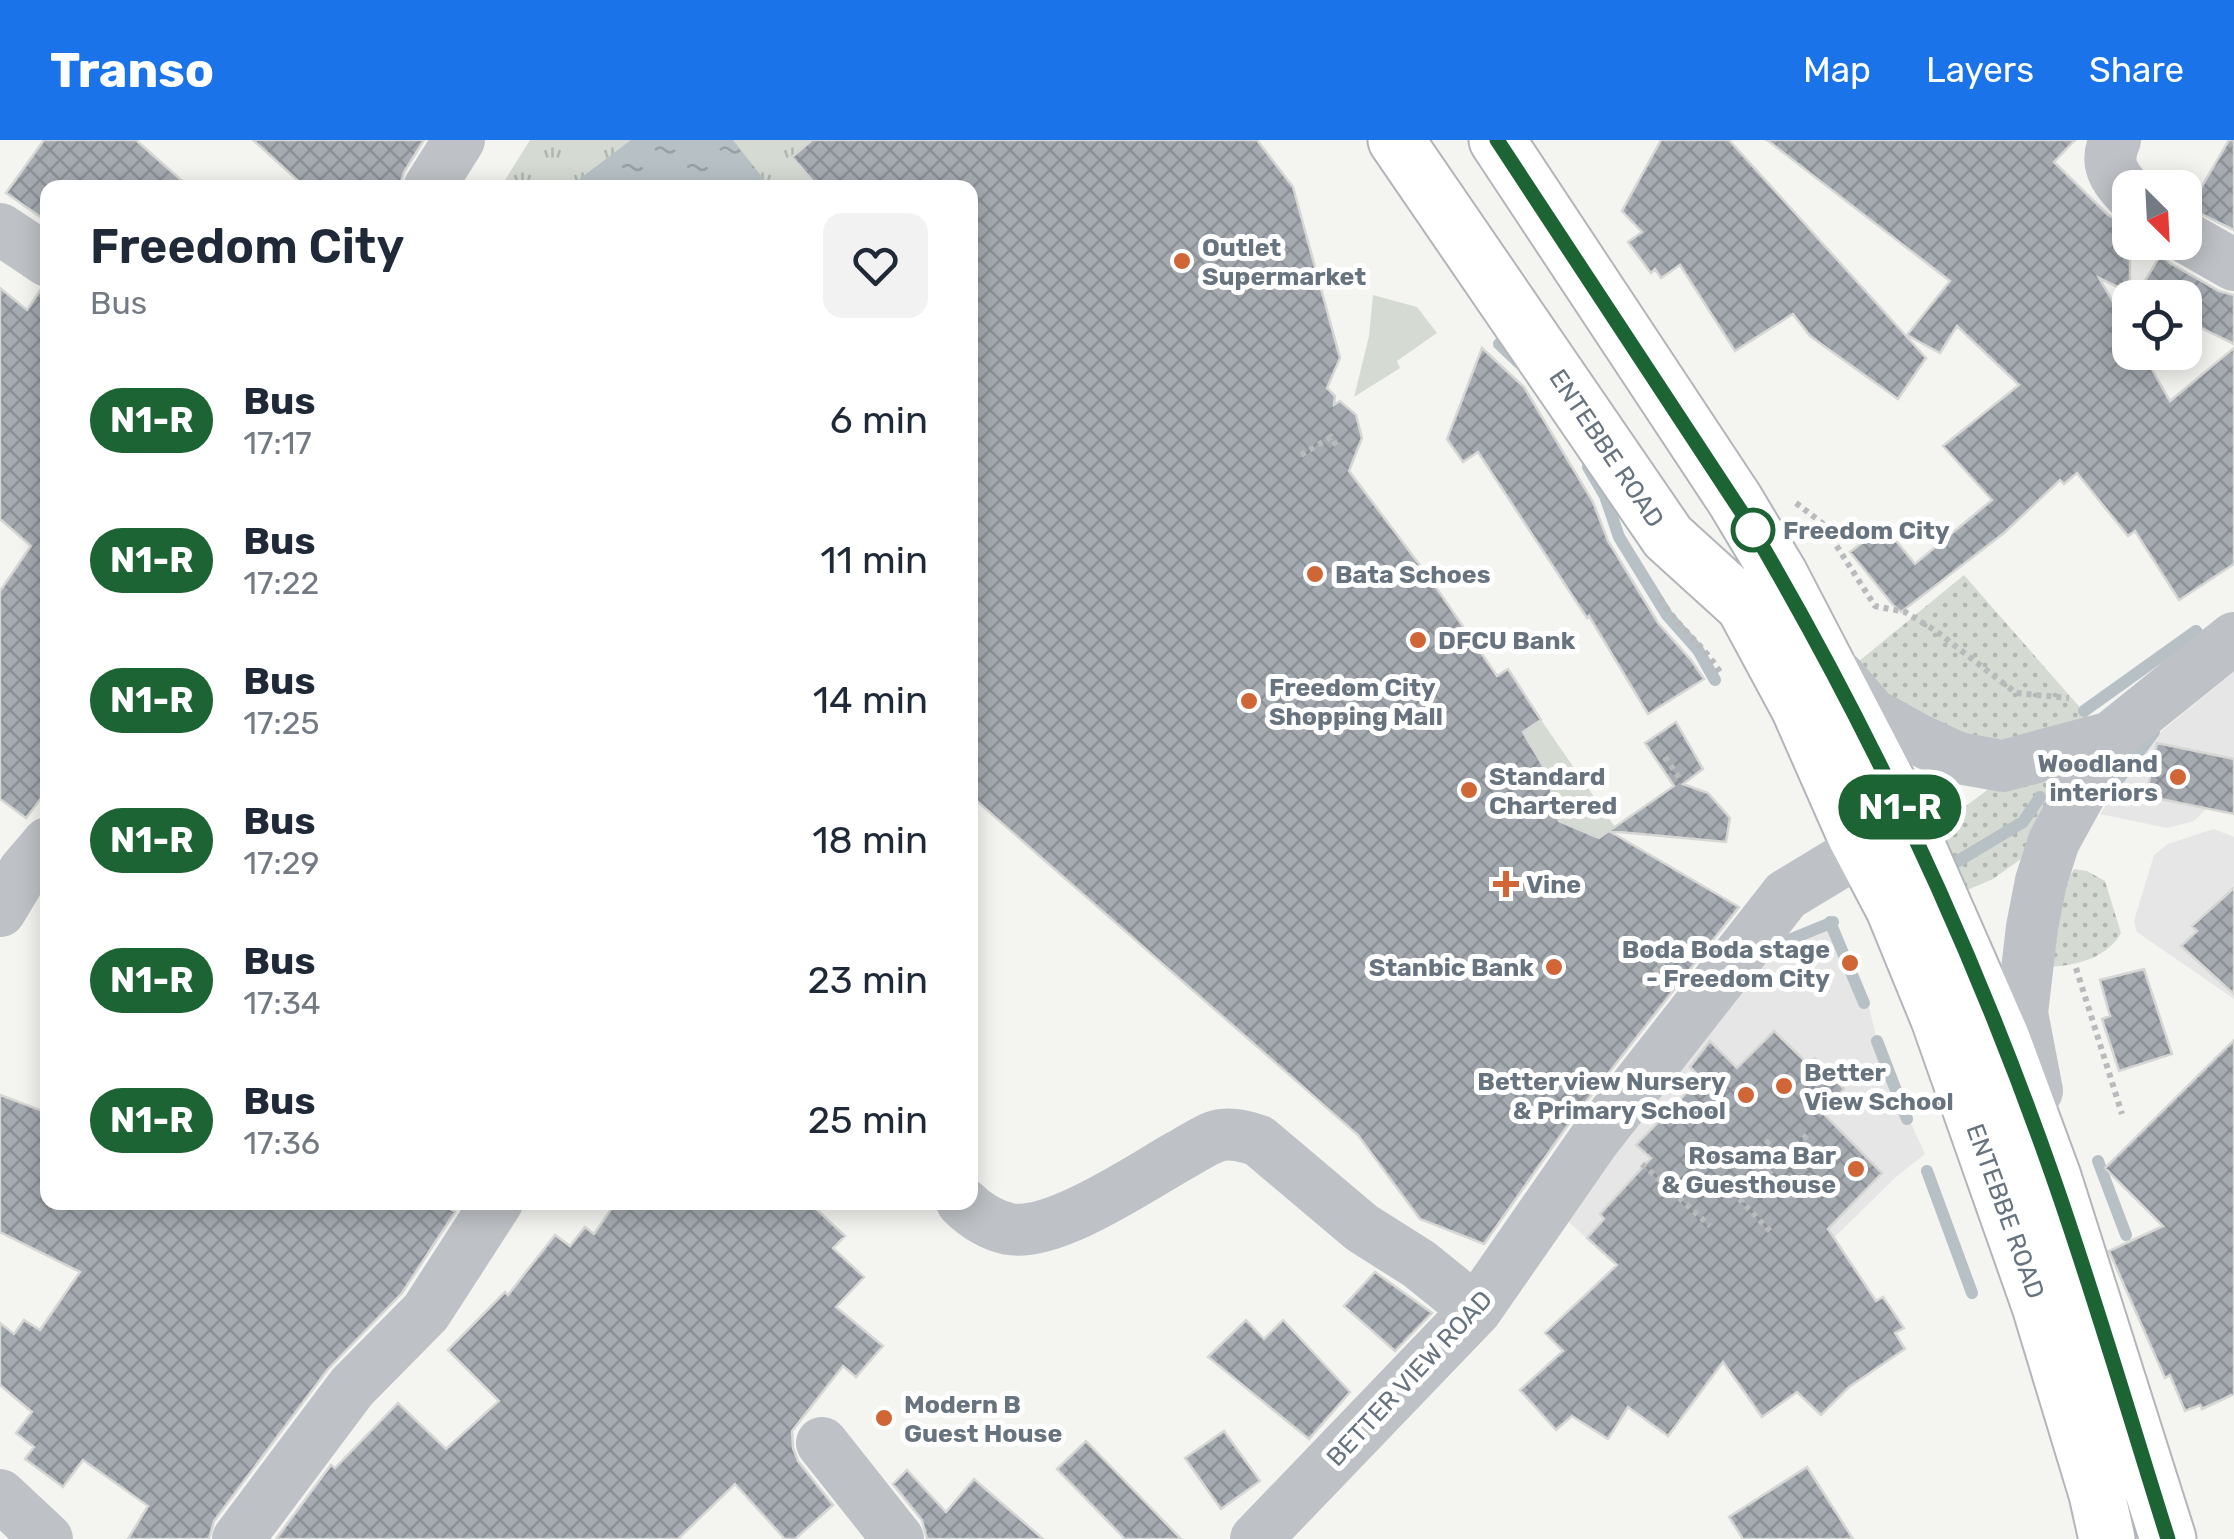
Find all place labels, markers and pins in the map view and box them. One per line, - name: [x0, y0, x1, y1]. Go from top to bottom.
- place label: Outlet Supermarket: [1202, 233, 1366, 291]
- marker: Outlet Supermarket: [1171, 250, 1193, 272]
- marker: Freedom City: [1732, 509, 1774, 551]
- place label: Freedom City: [1783, 516, 1950, 545]
- place label: Bata Schoes: [1335, 560, 1491, 589]
- marker: Bata Schoes: [1304, 563, 1326, 585]
- place label: DFCU Bank: [1438, 626, 1576, 655]
- marker: DFCU Bank: [1407, 629, 1429, 651]
- place label: Freedom City Shopping Mall: [1269, 673, 1443, 731]
- marker: Freedom City Shopping Mall: [1238, 690, 1260, 712]
- place label: Woodland interiors: [2038, 749, 2158, 807]
- place label: Standard Chartered: [1489, 762, 1617, 820]
- marker: Woodland interiors: [2167, 766, 2189, 788]
- marker: Standard Chartered: [1458, 779, 1480, 801]
- place label: Vine: [1526, 870, 1581, 899]
- marker: Vine: [1495, 873, 1517, 895]
- place label: Boda Boda stage - Freedom City: [1622, 935, 1830, 993]
- marker: Boda Boda stage - Freedom City: [1839, 952, 1861, 974]
- place label: Stanbic Bank: [1369, 953, 1534, 982]
- marker: Stanbic Bank: [1543, 956, 1565, 978]
- place label: Better View School: [1804, 1058, 1954, 1116]
- place label: Better view Nursery & Primary School: [1477, 1067, 1726, 1125]
- marker: Better View School: [1773, 1075, 1795, 1097]
- marker: Better view Nursery & Primary School: [1735, 1084, 1757, 1106]
- place label: Rosama Bar & Guesthouse: [1662, 1141, 1837, 1199]
- marker: Rosama Bar & Guesthouse: [1845, 1158, 1867, 1180]
- place label: Modern B Guest House: [904, 1390, 1062, 1448]
- marker: Modern B Guest House: [873, 1407, 895, 1429]

